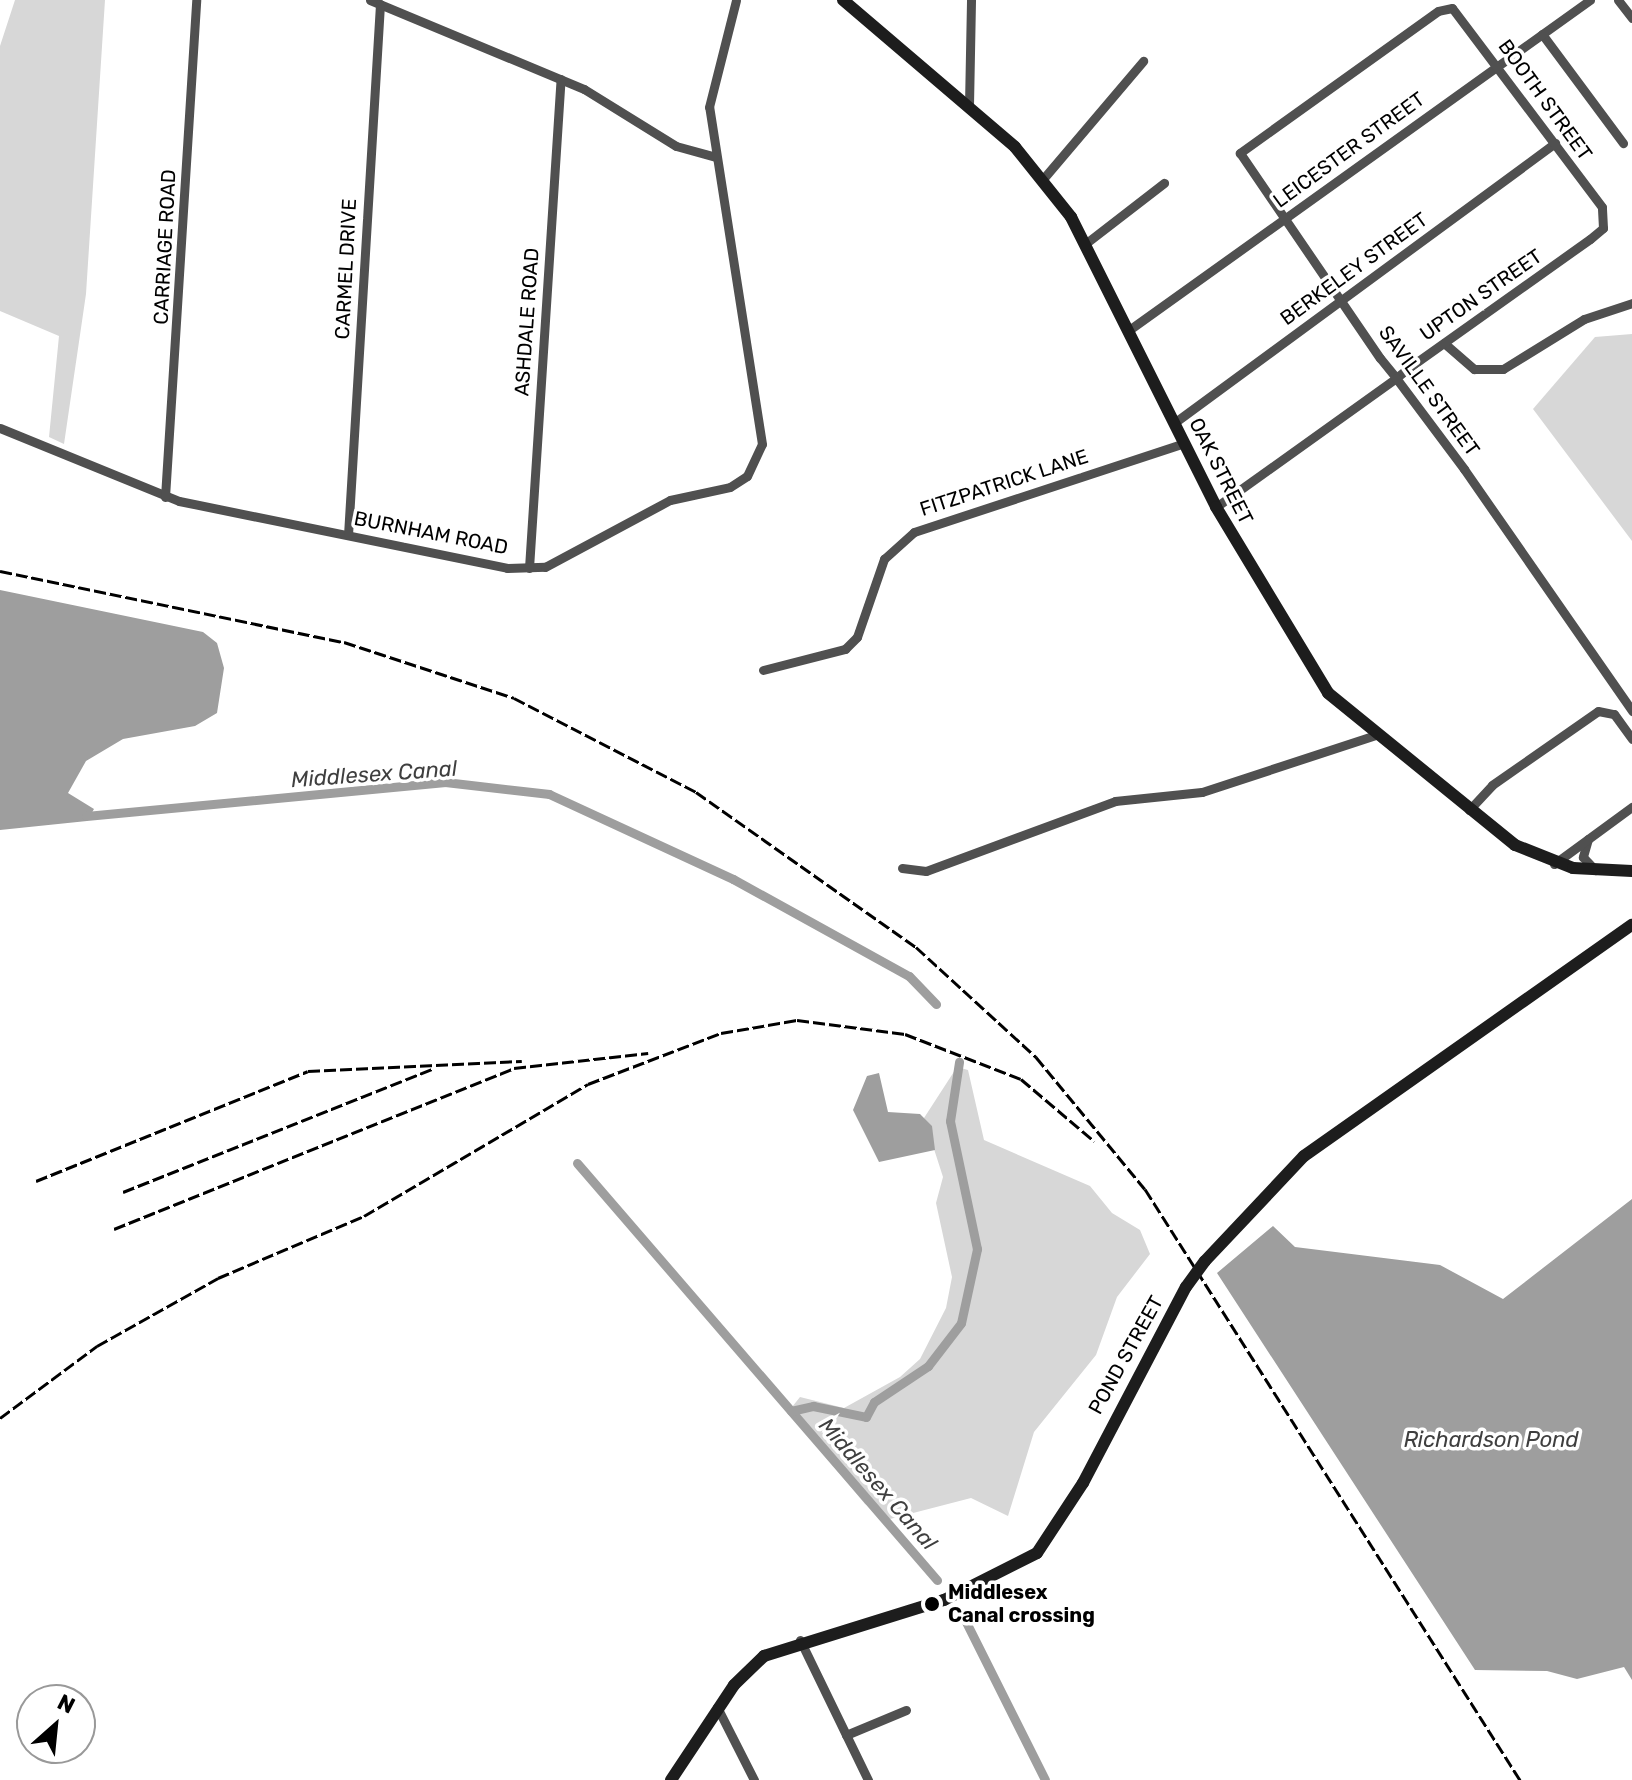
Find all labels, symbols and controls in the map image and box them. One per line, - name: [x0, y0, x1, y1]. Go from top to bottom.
- street label: BOOTH STREET: [1493, 35, 1597, 165]
- street label: LEICESTER STREET: [1269, 87, 1429, 213]
- street label: CARRIAGE ROAD: [149, 169, 181, 325]
- street label: CARMEL DRIVE: [330, 198, 362, 340]
- street label: BERKELEY STREET: [1275, 207, 1433, 331]
- street label: UPTON STREET: [1415, 244, 1547, 346]
- street label: ASHDALE ROAD: [510, 247, 544, 397]
- street label: SAVILLE STREET: [1374, 321, 1484, 461]
- street label: OAK STREET: [1184, 414, 1258, 528]
- street label: FITZPATRICK LANE: [917, 444, 1091, 522]
- street label: BURNHAM ROAD: [352, 506, 510, 560]
- water label: Middlesex Canal: [290, 755, 458, 793]
- street label: POND STREET: [1084, 1292, 1168, 1418]
- water label: Middlesex Canal: [813, 1413, 943, 1555]
- water label: Richardson Pond: [1403, 1427, 1579, 1453]
- place label: Middlesex Canal crossing: [948, 1580, 1095, 1627]
- marker: Middlesex Canal crossing: [923, 1595, 941, 1613]
- north arrow: [16, 1684, 96, 1764]
- text: N: [53, 1688, 79, 1720]

